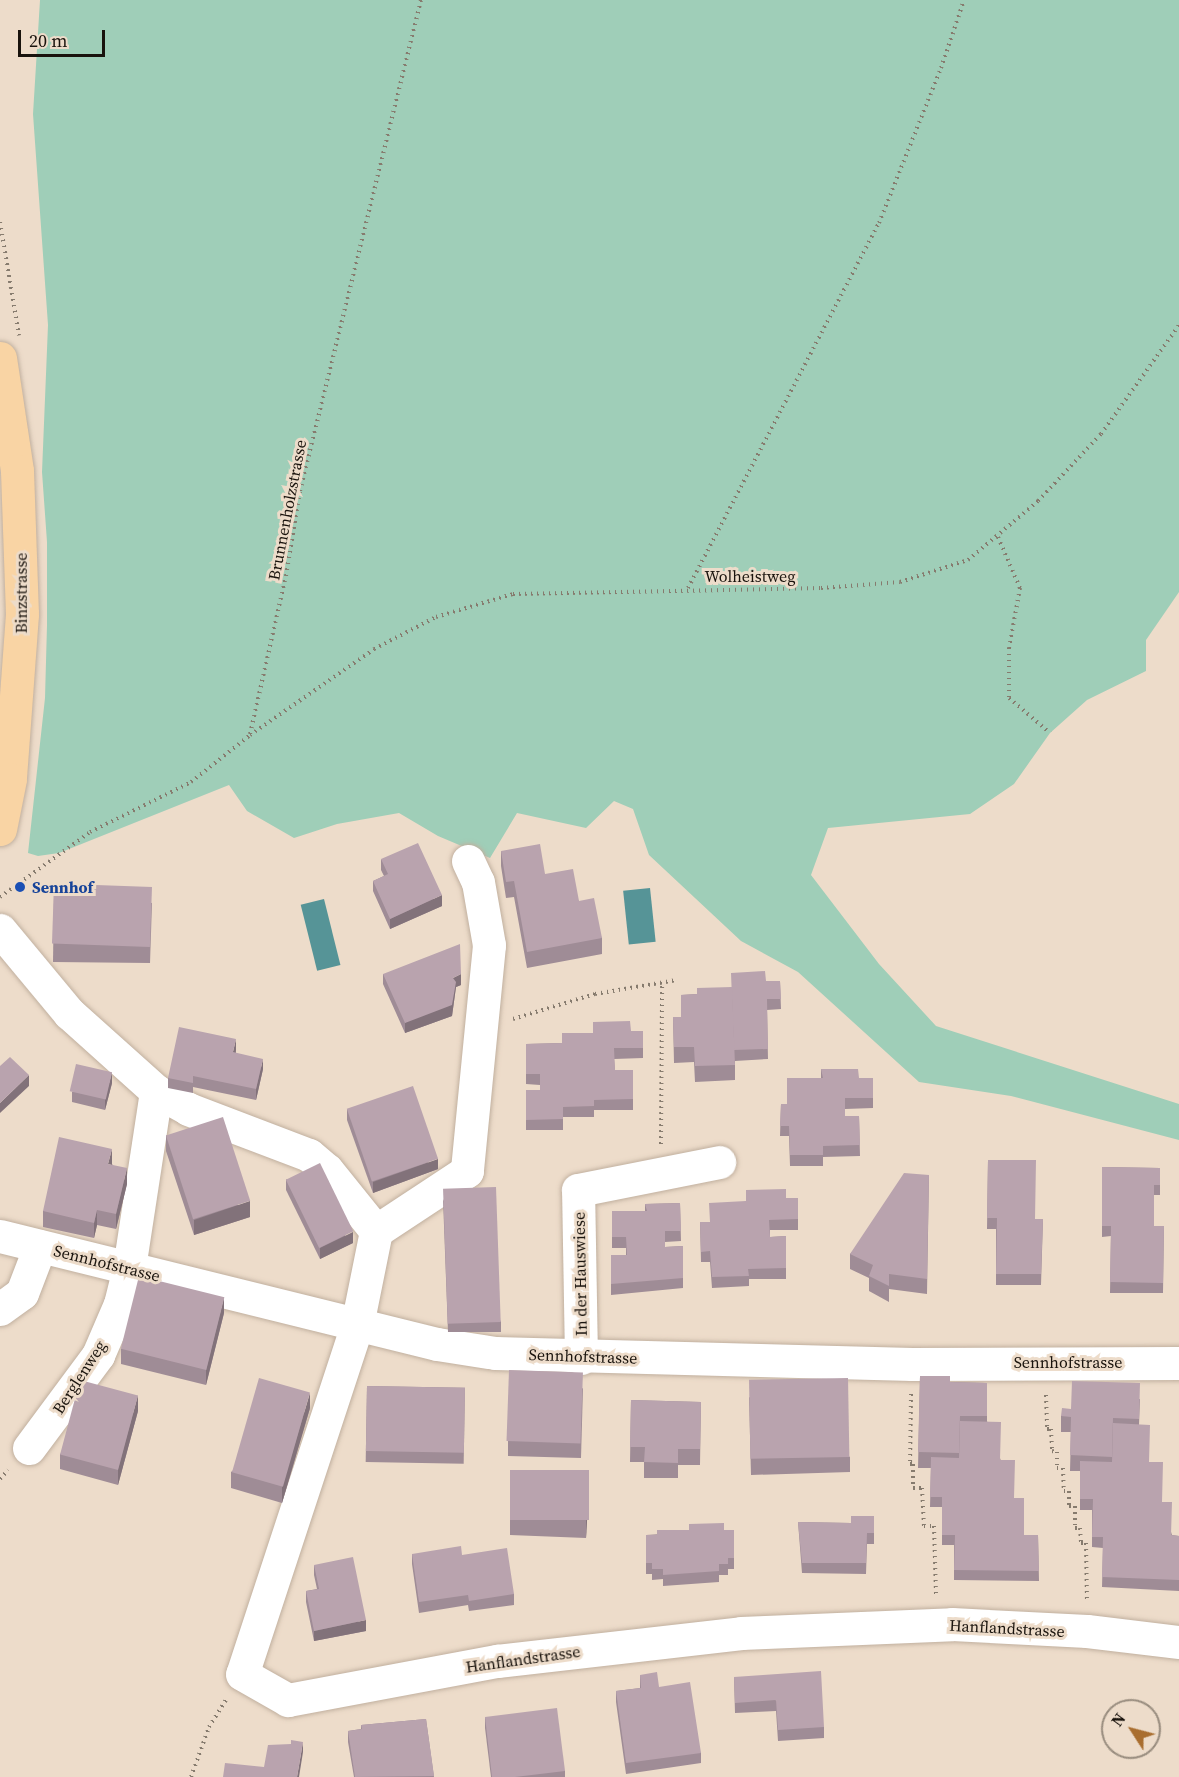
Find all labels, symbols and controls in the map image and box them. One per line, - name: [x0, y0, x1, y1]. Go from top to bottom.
- scale bar: [21, 18, 108, 56]
- text: 20 m: [29, 28, 67, 53]
- street label: Brunnenholzstrasse: [264, 438, 310, 582]
- street label: Binzstrasse: [11, 553, 31, 633]
- street label: Wolheistweg: [705, 566, 795, 586]
- place label: Sennhof: [32, 877, 93, 897]
- marker: Sennhof: [13, 880, 27, 894]
- street label: In der Hauswiese: [569, 1212, 591, 1336]
- street label: Sennhofstrasse: [52, 1241, 162, 1285]
- street label: Berglenweg: [48, 1337, 110, 1417]
- street label: Sennhofstrasse: [528, 1345, 638, 1367]
- street label: Sennhofstrasse: [1014, 1352, 1122, 1372]
- street label: Hanflandstrasse: [949, 1615, 1065, 1641]
- street label: Hanflandstrasse: [465, 1641, 581, 1677]
- north arrow: [1101, 1699, 1161, 1759]
- text: N: [1106, 1708, 1130, 1731]

